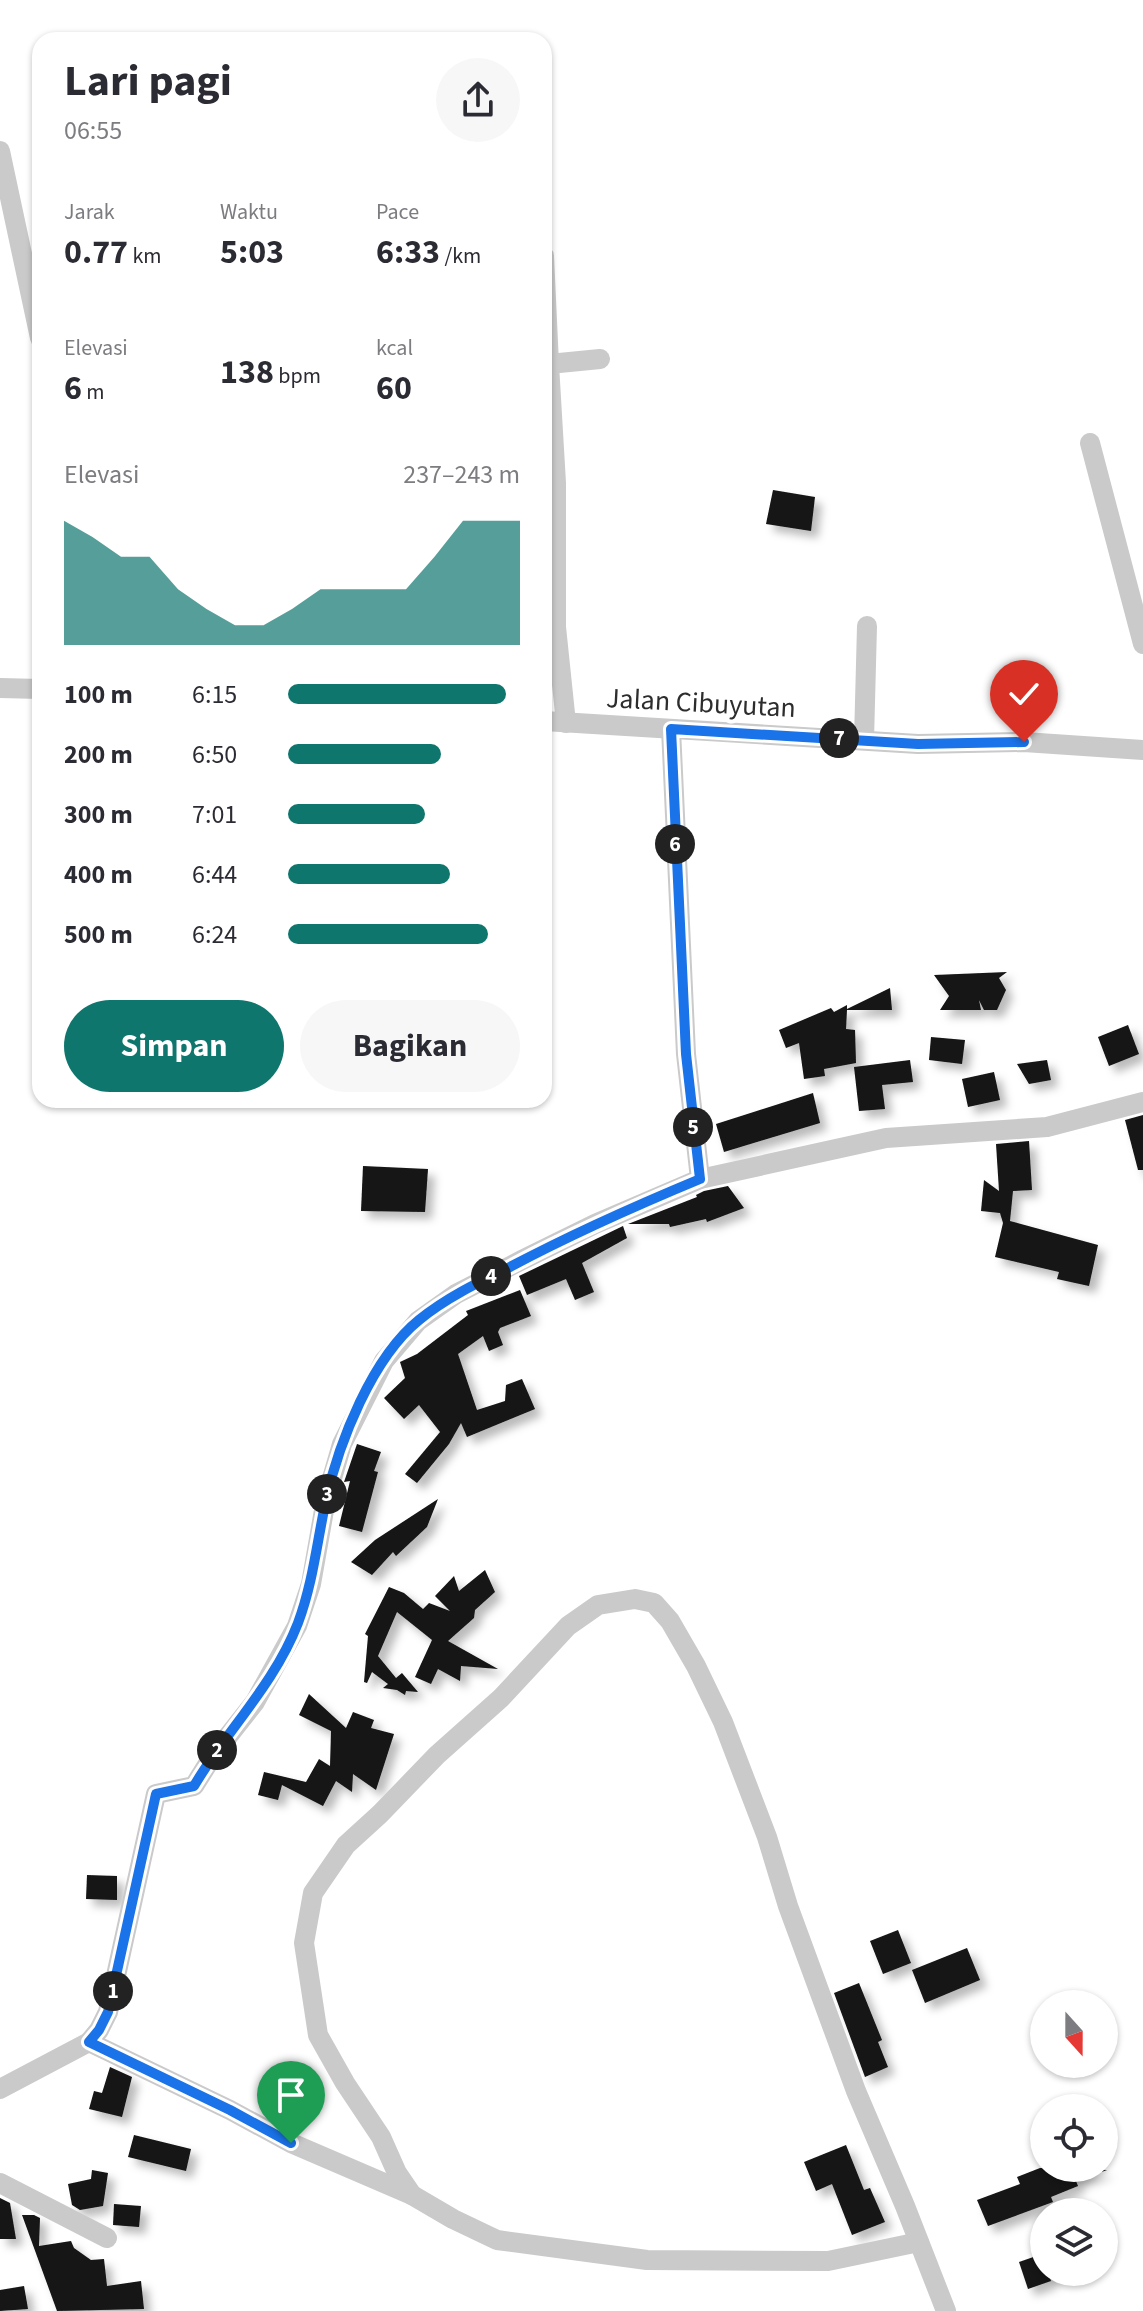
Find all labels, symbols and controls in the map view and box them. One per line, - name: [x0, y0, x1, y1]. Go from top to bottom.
- text: Lari pagi: [64, 50, 232, 113]
- button: share: [436, 58, 520, 142]
- text: 06:55: [64, 112, 122, 149]
- text: Jarak: [64, 196, 115, 228]
- text: Waktu: [220, 196, 278, 228]
- text: Pace: [376, 196, 419, 228]
- text: 0.77: [64, 228, 128, 277]
- text: 5:03: [220, 228, 284, 277]
- text: 6:33: [376, 228, 440, 277]
- text: km: [128, 240, 162, 272]
- text: /km: [440, 240, 481, 272]
- text: Elevasi: [64, 332, 128, 364]
- text: kcal: [376, 332, 413, 364]
- text: 138: [220, 348, 274, 397]
- text: bpm: [274, 360, 321, 392]
- text: 6: [64, 364, 82, 413]
- text: 60: [376, 364, 412, 413]
- text: m: [82, 376, 105, 408]
- text: Elevasi: [64, 456, 139, 493]
- text: 237–243 m: [403, 456, 520, 493]
- pin: [990, 660, 1058, 742]
- icon: check: [1002, 672, 1046, 716]
- text: 100 m: [64, 676, 133, 713]
- text: 6:15: [192, 676, 237, 713]
- street label: Jalan Cibuyutan: [605, 678, 797, 728]
- pin: 7: [819, 718, 859, 758]
- text: 7: [833, 722, 845, 754]
- text: 200 m: [64, 736, 133, 773]
- text: 6:50: [192, 736, 237, 773]
- text: 300 m: [64, 796, 133, 833]
- text: 7:01: [192, 796, 237, 833]
- pin: 6: [655, 824, 695, 864]
- text: 6: [669, 828, 681, 860]
- text: 400 m: [64, 856, 133, 893]
- text: 6:44: [192, 856, 237, 893]
- text: 500 m: [64, 916, 133, 953]
- text: 6:24: [192, 916, 237, 953]
- button: Simpan: [64, 1000, 284, 1092]
- button: Bagikan: [300, 1000, 520, 1092]
- pin: 5: [673, 1107, 713, 1147]
- text: 5: [687, 1111, 699, 1143]
- pin: 4: [471, 1256, 511, 1296]
- text: 4: [485, 1260, 497, 1292]
- pin: 3: [307, 1474, 347, 1514]
- text: 3: [321, 1478, 333, 1510]
- pin: 2: [197, 1730, 237, 1770]
- text: 2: [211, 1734, 223, 1766]
- pin: 1: [93, 1971, 133, 2011]
- text: 1: [107, 1975, 119, 2007]
- north arrow: [1030, 1990, 1118, 2078]
- map controls: [1030, 1990, 1118, 2286]
- pin: [257, 2061, 325, 2143]
- icon: arrive: [269, 2073, 313, 2117]
- button: locate: [1030, 2094, 1118, 2182]
- button: layers: [1030, 2198, 1118, 2286]

